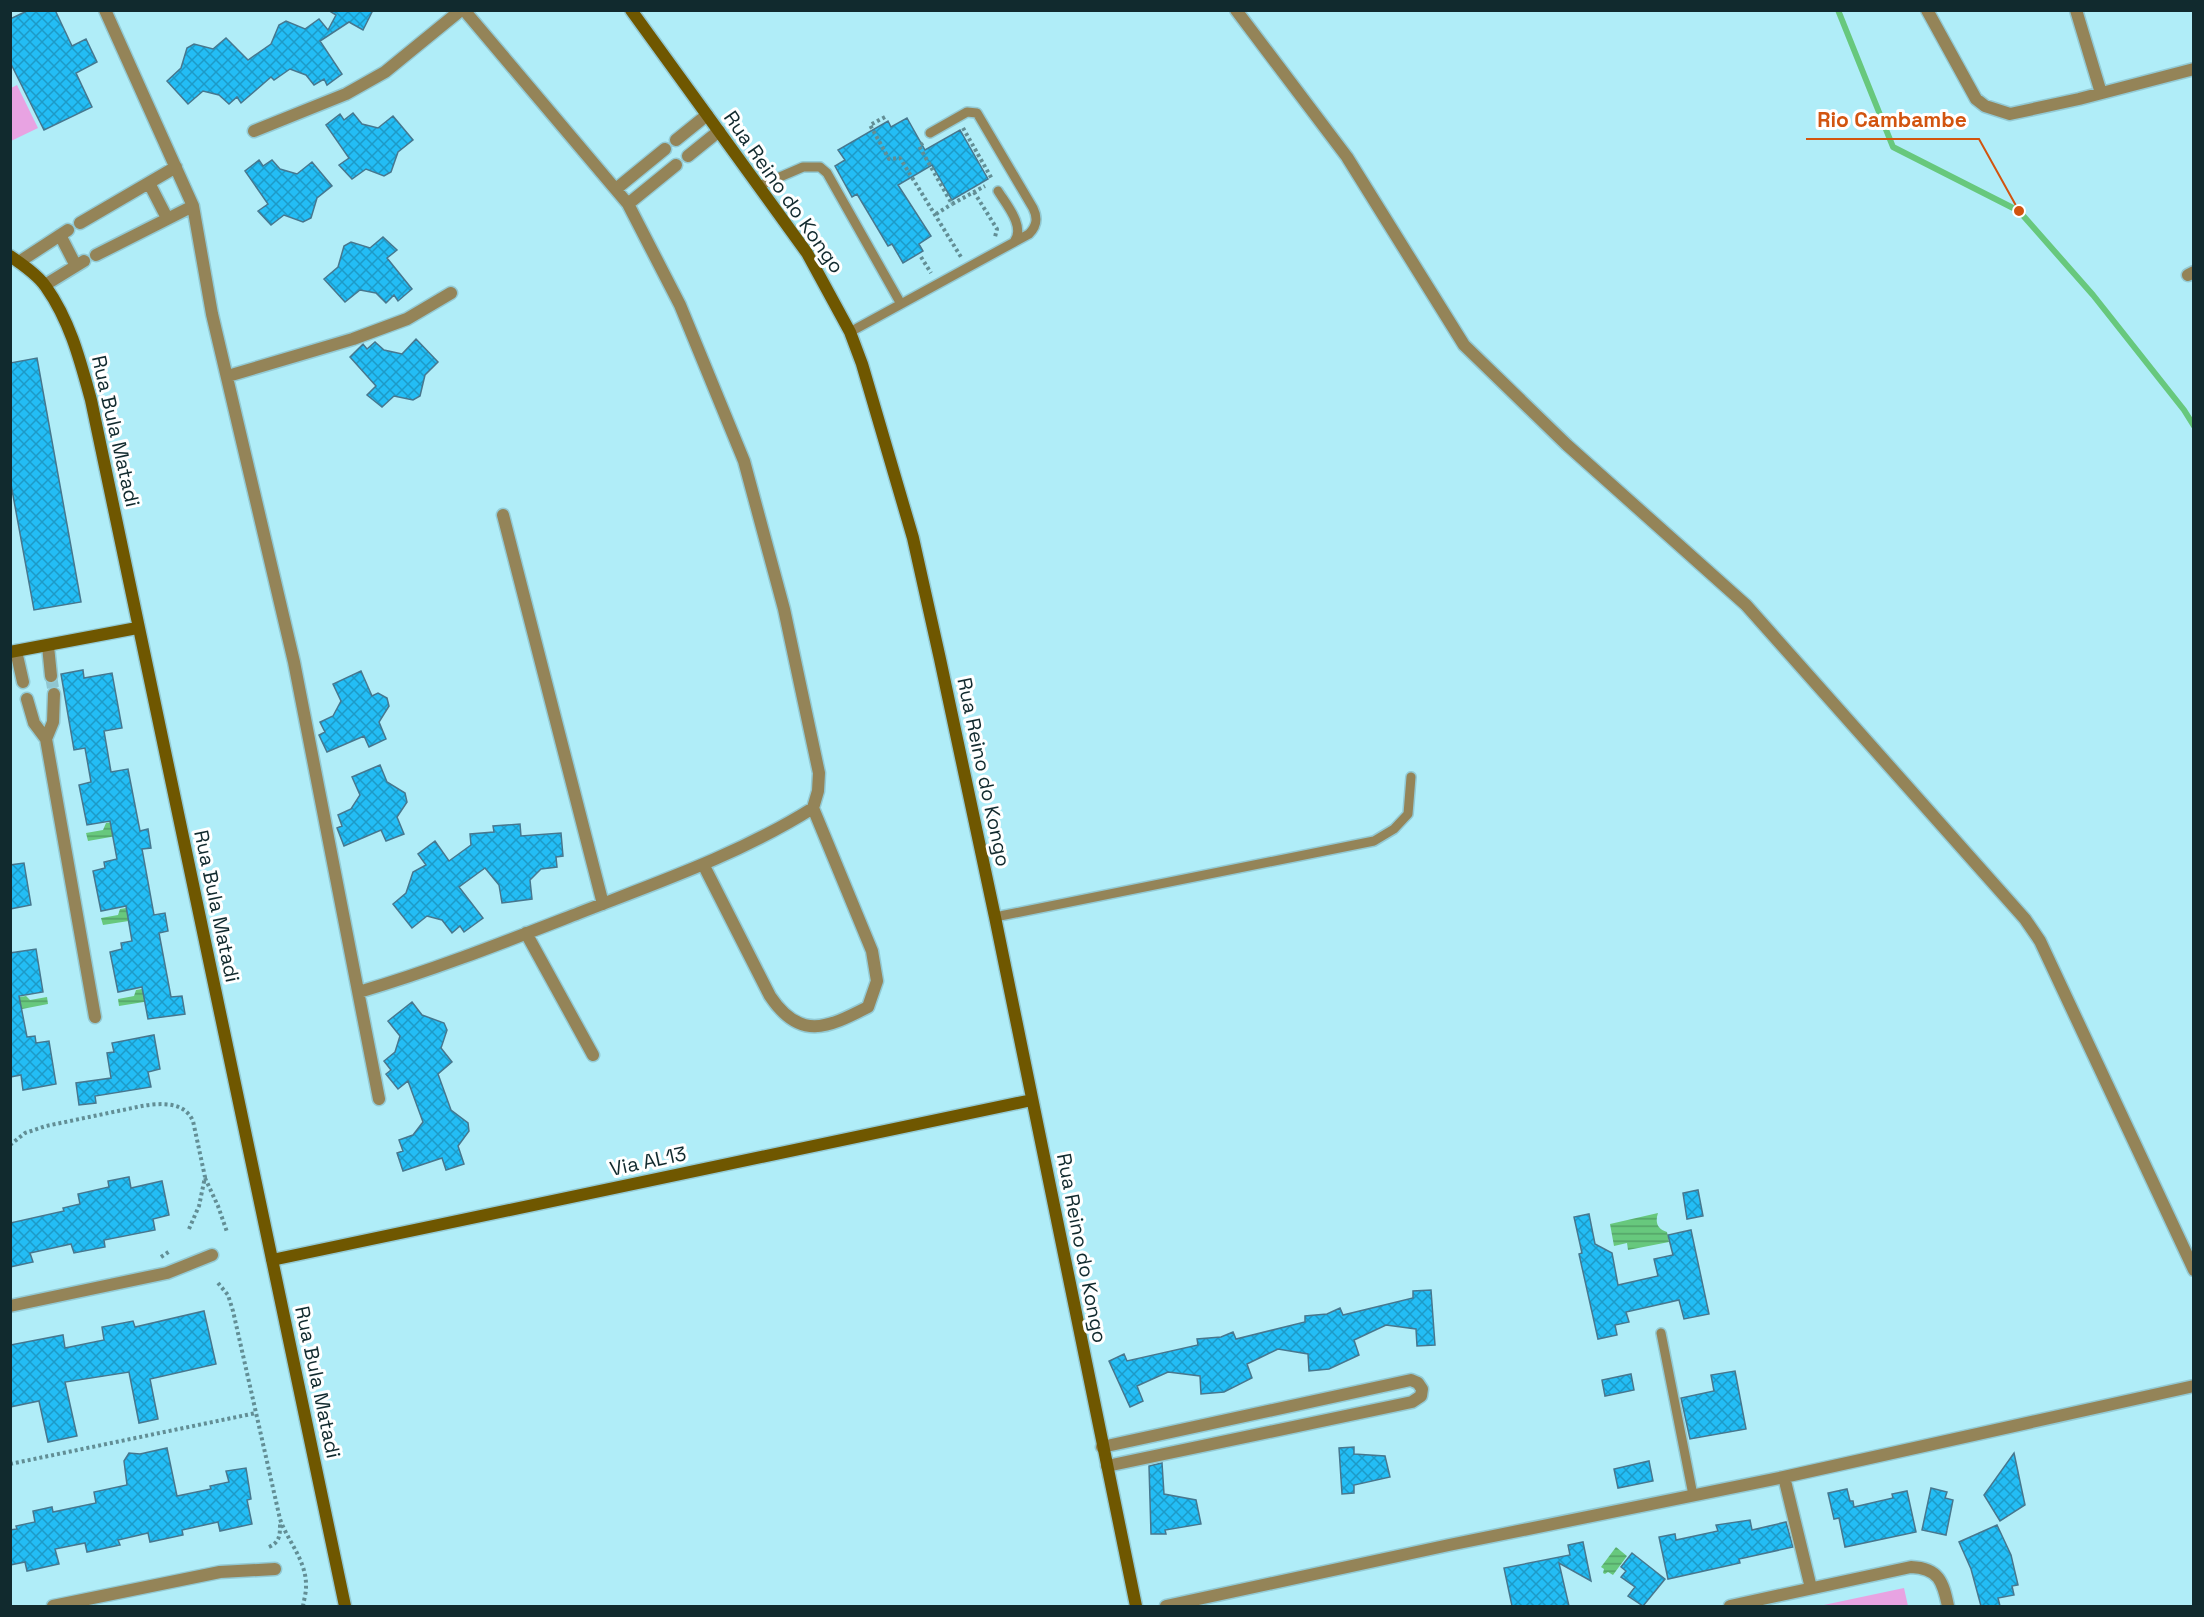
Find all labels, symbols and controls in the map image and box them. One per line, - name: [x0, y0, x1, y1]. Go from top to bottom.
- callout: Rio Cambambe: [1806, 100, 1979, 139]
- street label: Rua Reino do Kongo: [718, 106, 850, 278]
- text: Rio Cambambe: [1817, 106, 1967, 133]
- street label: Rua Bula Matadi: [86, 353, 146, 509]
- street label: Rua Reino do Kongo: [951, 675, 1017, 869]
- street label: Rua Bula Matadi: [188, 828, 246, 984]
- street label: Via AL13: [607, 1140, 689, 1182]
- street label: Rua Reino do Kongo: [1051, 1151, 1113, 1345]
- street label: Rua Bula Matadi: [289, 1304, 347, 1460]

